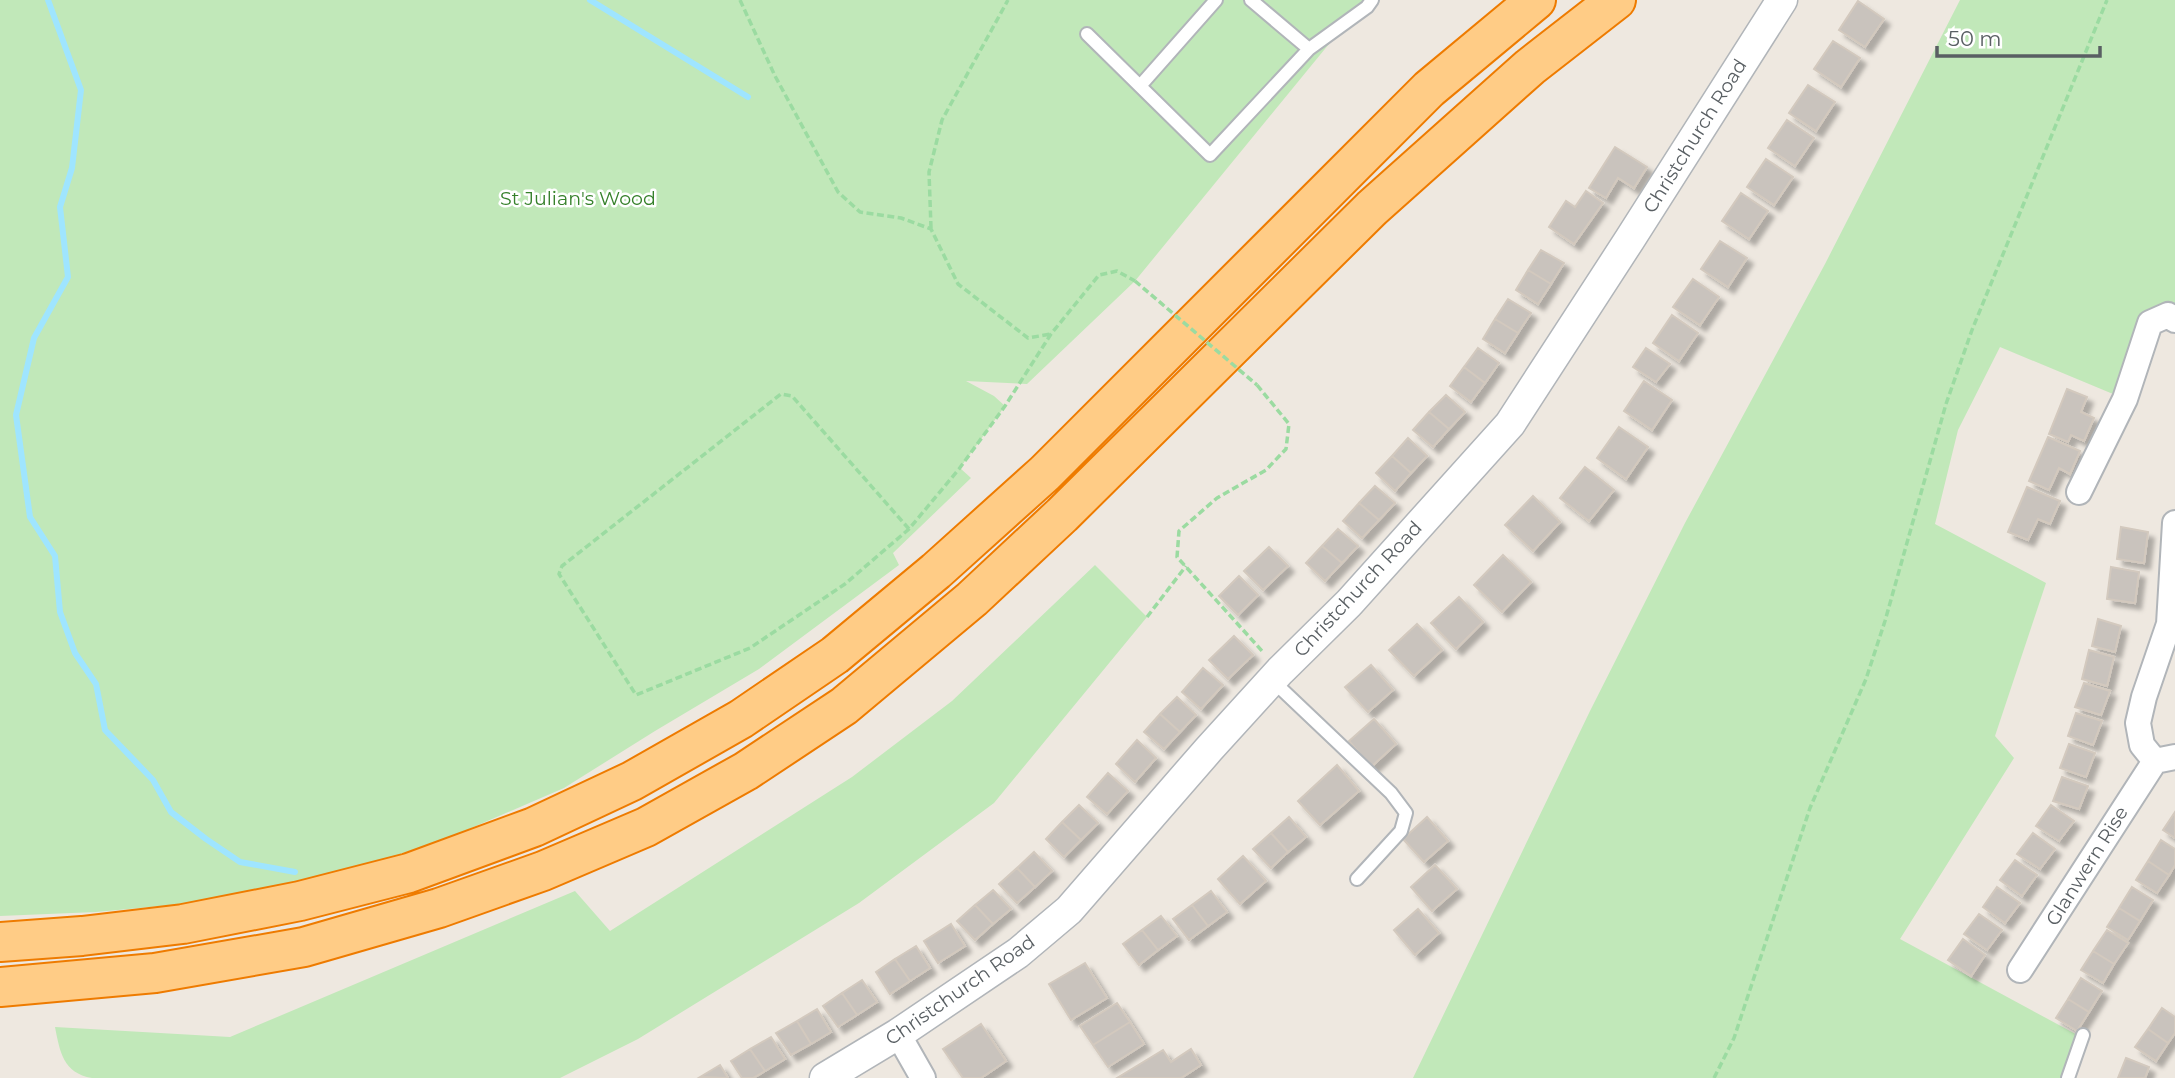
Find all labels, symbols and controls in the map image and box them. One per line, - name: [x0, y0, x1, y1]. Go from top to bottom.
- scale bar: [1937, 14, 2100, 58]
- text: 50 m: [1948, 26, 2002, 51]
- street label: Christchurch Road: [1638, 55, 1752, 217]
- park label: St Julian's Wood: [500, 187, 656, 210]
- street label: Christchurch Road: [1289, 516, 1427, 662]
- street label: Glanwern Rise: [2041, 802, 2133, 930]
- street label: Christchurch Road: [881, 930, 1039, 1050]

